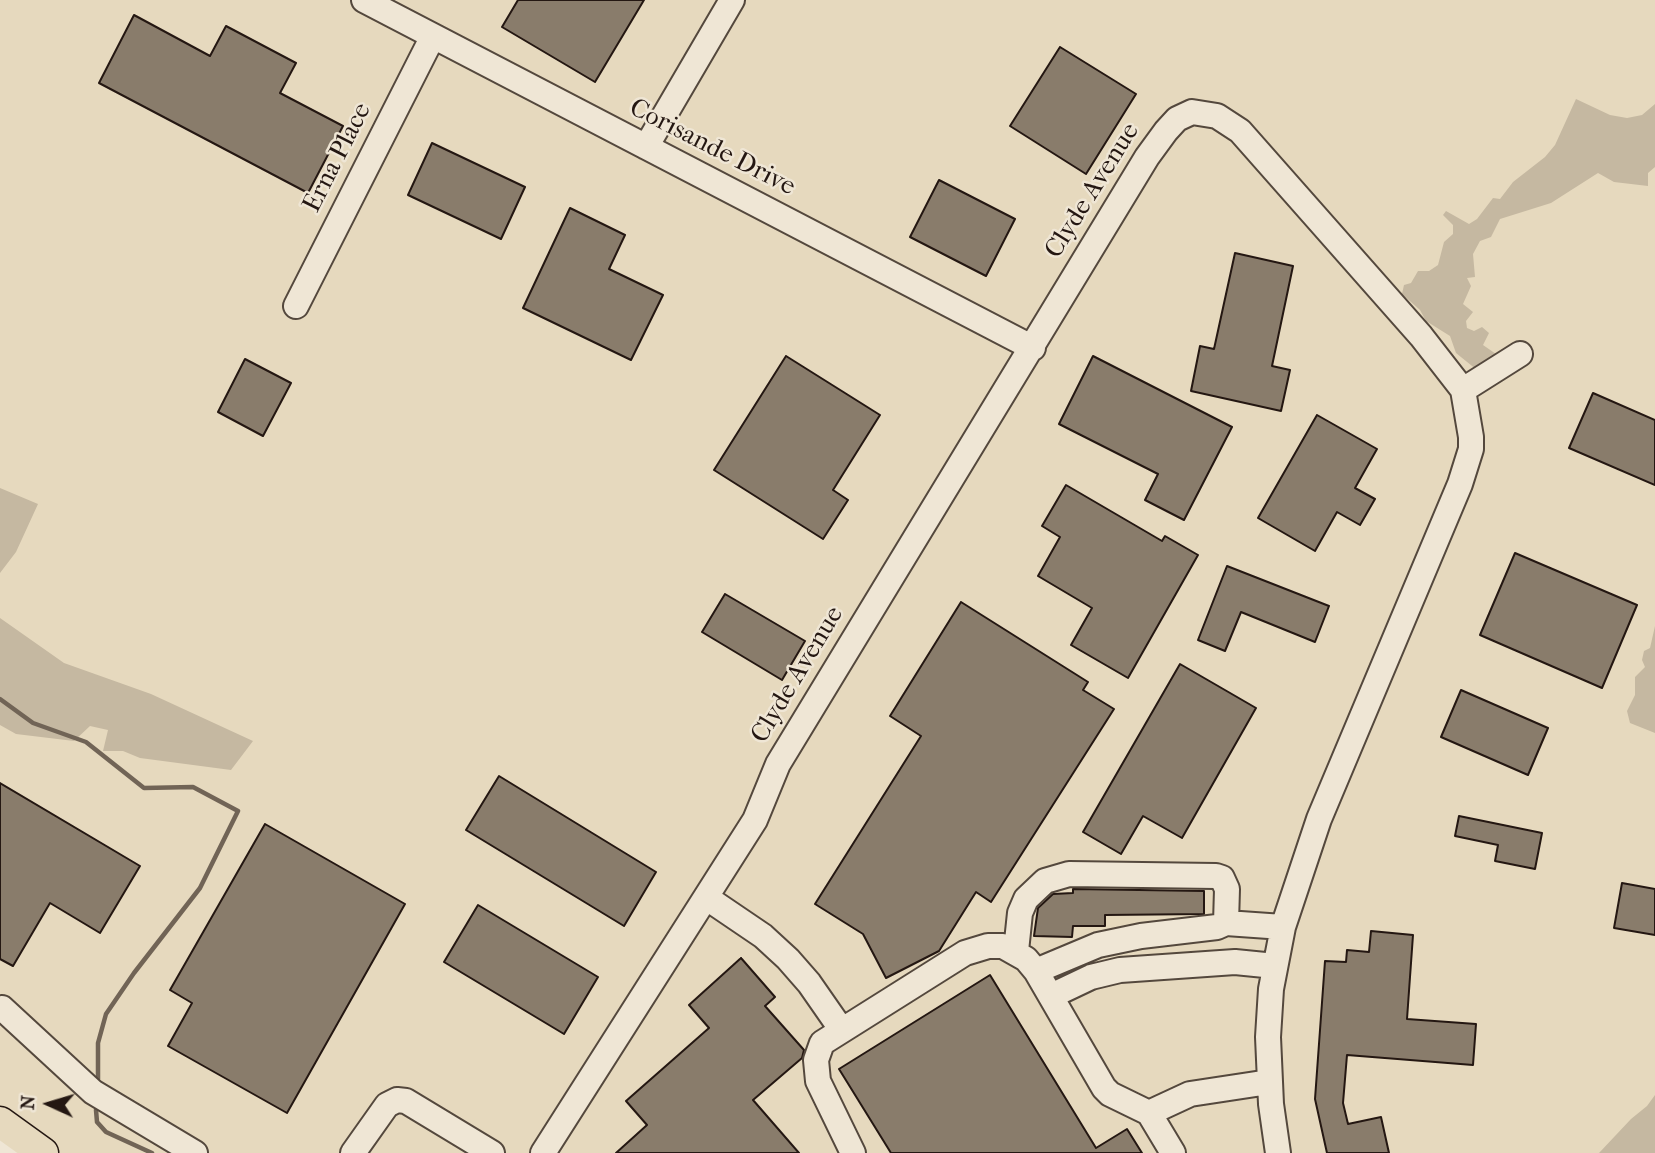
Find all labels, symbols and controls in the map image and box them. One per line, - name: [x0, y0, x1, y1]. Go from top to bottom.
- street label: Corisande Drive: [624, 93, 800, 203]
- street label: Erna Place: [297, 98, 379, 218]
- street label: Clyde Avenue: [1039, 118, 1147, 264]
- street label: Clyde Avenue: [745, 601, 851, 749]
- north arrow: [14, 1069, 84, 1139]
- text: N: [17, 1095, 40, 1111]

